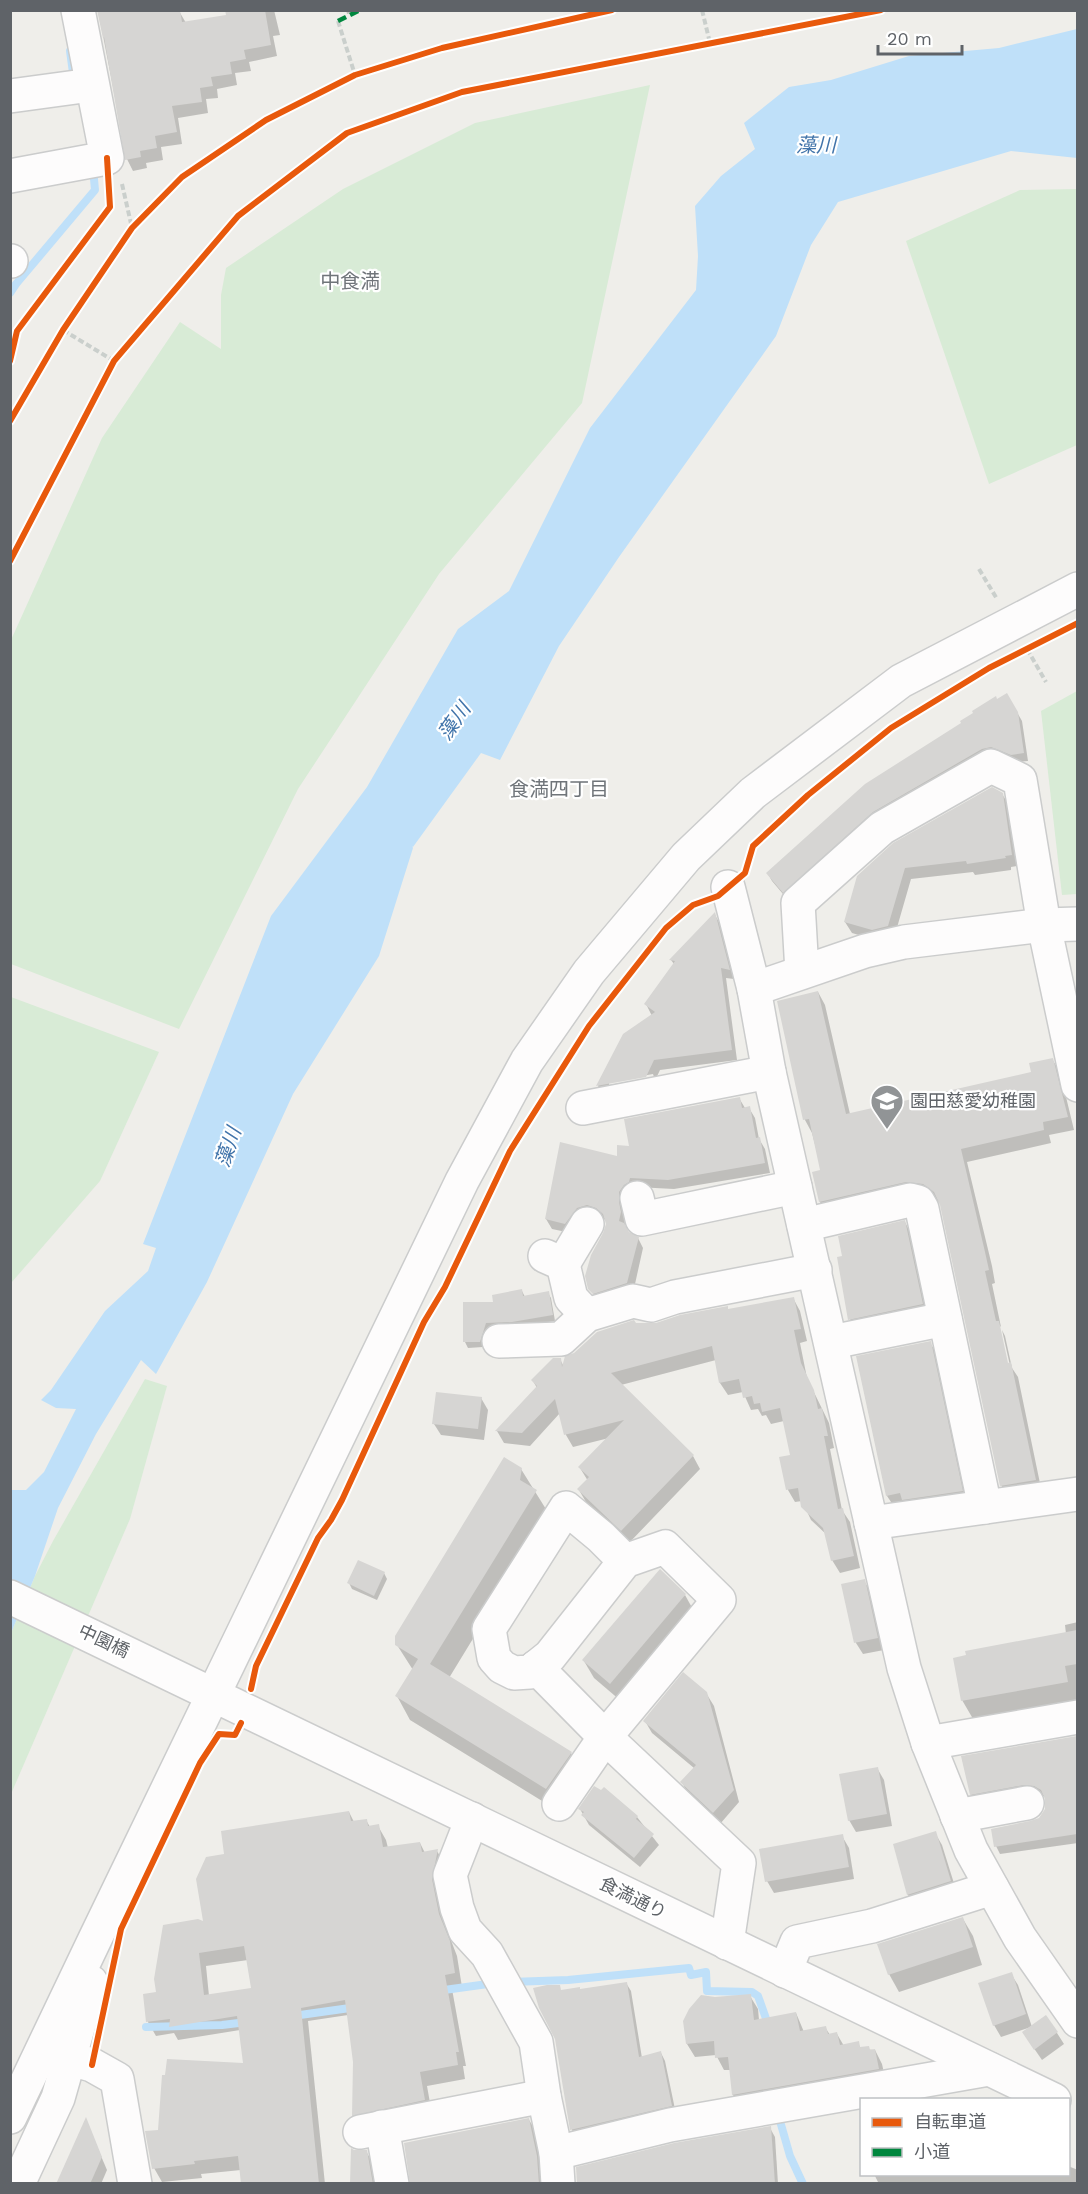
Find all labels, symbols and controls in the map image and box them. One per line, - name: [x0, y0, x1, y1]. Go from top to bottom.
- scale bar: [878, 18, 962, 56]
- text: 20 m: [887, 28, 932, 49]
- water label: 藻川: [796, 133, 838, 157]
- district label: 中食満: [320, 269, 380, 293]
- water label: 藻川: [433, 696, 476, 744]
- district label: 食満四丁目: [509, 777, 609, 801]
- school or university icon: 園田慈愛幼稚園: [869, 1083, 905, 1130]
- place label: 園田慈愛幼稚園: [910, 1090, 1036, 1111]
- water label: 藻川: [210, 1122, 247, 1170]
- street label: 中園橋: [75, 1620, 133, 1661]
- street label: 食満通り: [596, 1872, 670, 1923]
- legend: [860, 2098, 1070, 2176]
- text: 自転車道: [914, 2111, 986, 2132]
- text: 小道: [914, 2141, 950, 2162]

